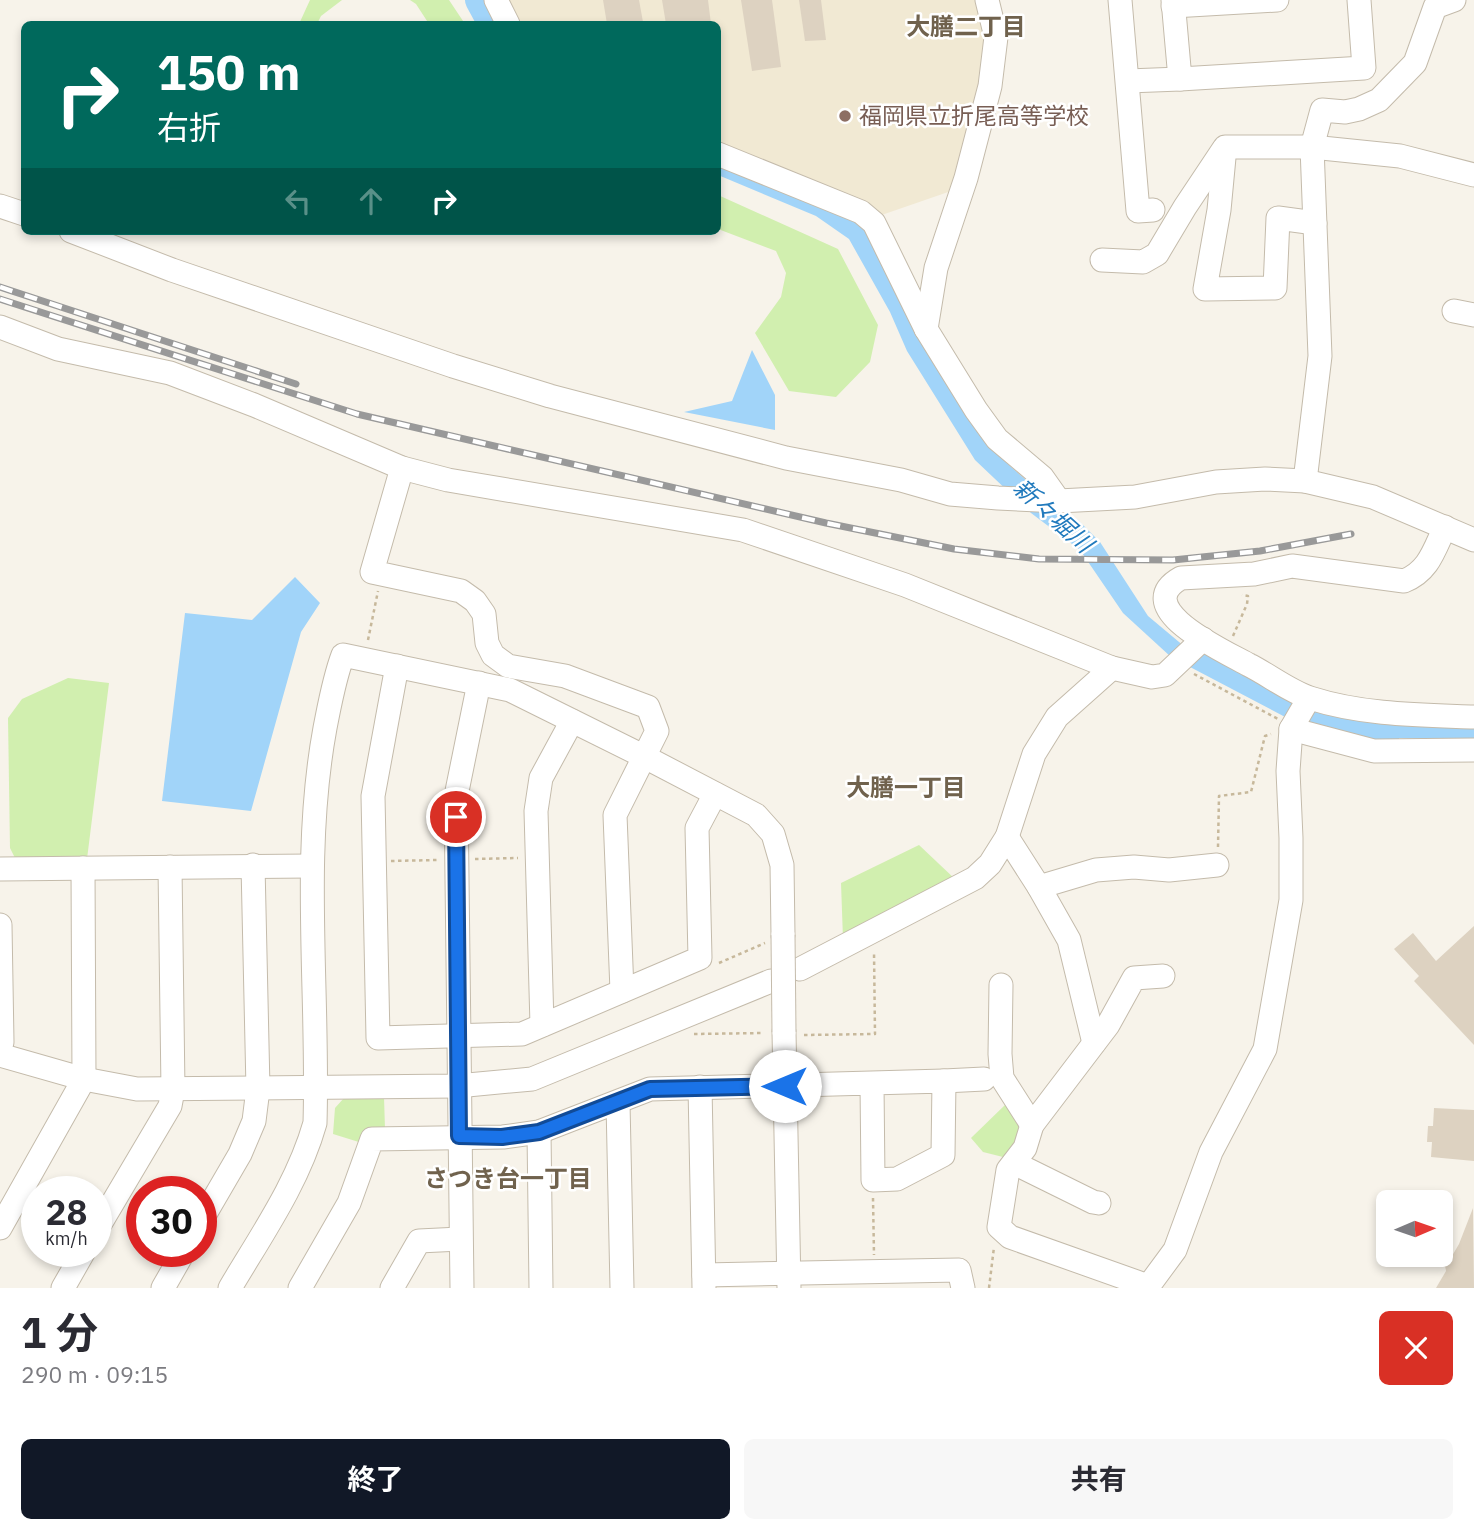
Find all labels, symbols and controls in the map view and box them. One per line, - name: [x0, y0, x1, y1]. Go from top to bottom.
- district label: 大膳二丁目: [906, 10, 1026, 42]
- text: 150 m: [157, 40, 301, 103]
- icon: right: [42, 49, 133, 140]
- place label: 福岡県立折尾高等学校: [859, 100, 1089, 130]
- text: 右折: [157, 106, 221, 148]
- marker: 福岡県立折尾高等学校: [837, 108, 853, 124]
- icon: left: [279, 182, 317, 220]
- icon: ahead: [352, 182, 390, 220]
- icon: right: [425, 182, 463, 220]
- water label: 新々堀川: [1007, 471, 1102, 561]
- district label: 大膳一丁目: [846, 771, 966, 803]
- pin: [426, 787, 486, 847]
- icon: arrive: [437, 798, 475, 836]
- position arrow: [748, 1049, 822, 1123]
- district label: さつき台一丁目: [424, 1162, 592, 1194]
- speed limit sign: 30: [126, 1176, 217, 1267]
- text: 28: [45, 1189, 88, 1235]
- north arrow: [1376, 1190, 1452, 1267]
- map controls: [1376, 1190, 1453, 1267]
- text: km/h: [45, 1227, 88, 1250]
- text: 1 分: [21, 1305, 98, 1360]
- button: close: [1379, 1311, 1453, 1385]
- text: 290 m · 09:15: [21, 1359, 168, 1389]
- button: 終了: [21, 1439, 730, 1519]
- button: 共有: [744, 1439, 1453, 1519]

